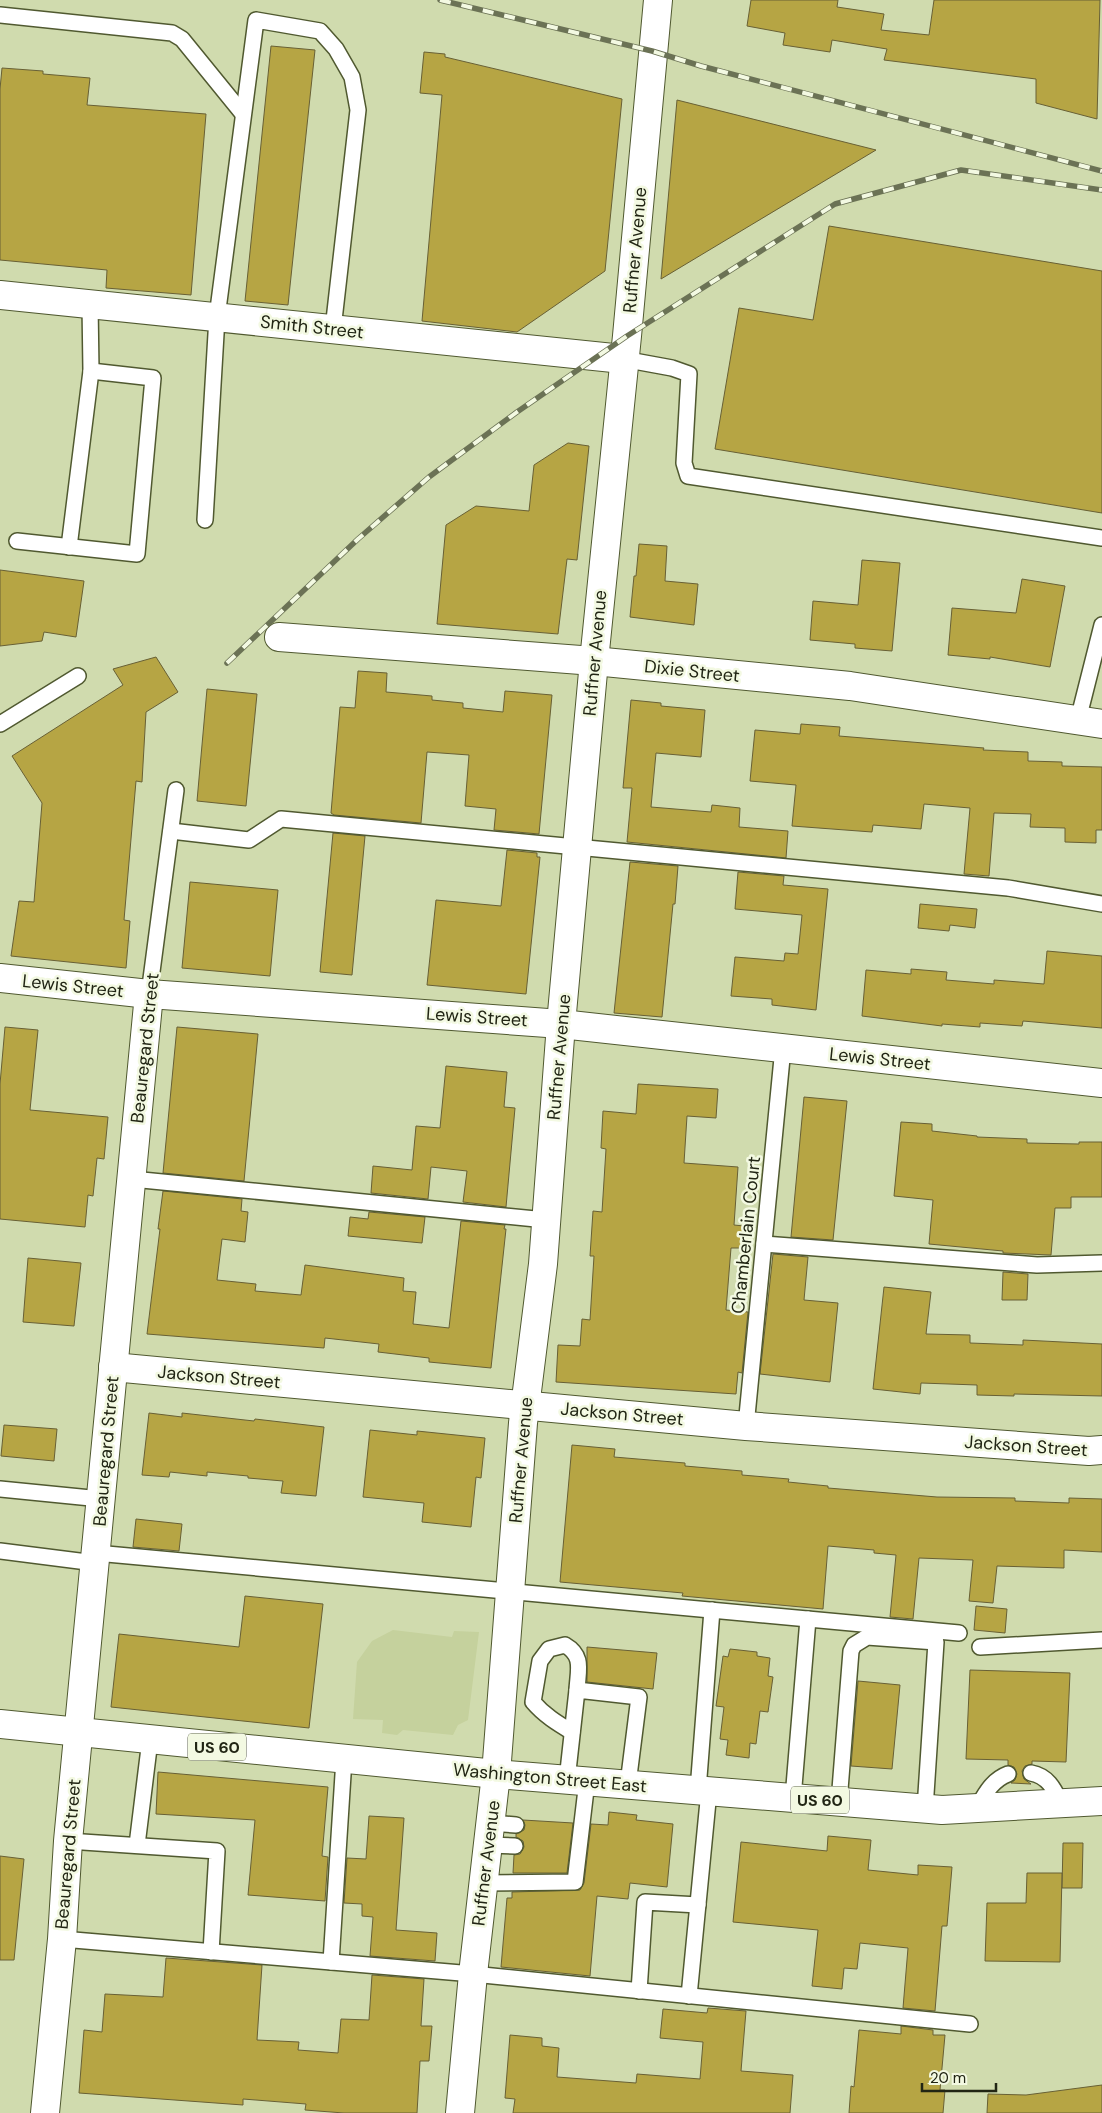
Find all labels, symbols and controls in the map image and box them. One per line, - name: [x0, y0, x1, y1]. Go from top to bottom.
- street label: Ruffner Avenue: [618, 186, 652, 314]
- street label: Smith Street: [259, 310, 365, 344]
- street label: Ruffner Avenue: [578, 589, 612, 717]
- street label: Dixie Street: [643, 654, 741, 688]
- street label: Lewis Street: [21, 969, 125, 1003]
- street label: Beauregard Street: [125, 972, 165, 1124]
- street label: Ruffner Avenue: [542, 993, 576, 1121]
- street label: Lewis Street: [425, 1001, 529, 1033]
- street label: Lewis Street: [828, 1042, 932, 1076]
- street label: Chamberlain Court: [726, 1155, 766, 1315]
- street label: Jackson Street: [156, 1360, 282, 1394]
- street label: Beauregard Street: [87, 1375, 125, 1527]
- street label: Ruffner Avenue: [504, 1396, 538, 1524]
- street label: Jackson Street: [559, 1397, 685, 1431]
- street label: Jackson Street: [964, 1430, 1088, 1462]
- road number: US 60: [188, 1734, 246, 1760]
- street label: Washington Street East: [452, 1758, 648, 1798]
- street label: Beauregard Street: [49, 1778, 87, 1930]
- road number: US 60: [791, 1786, 849, 1814]
- street label: Ruffner Avenue: [466, 1799, 506, 1927]
- scale bar: [922, 2060, 996, 2092]
- text: 20 m: [930, 2068, 966, 2088]

